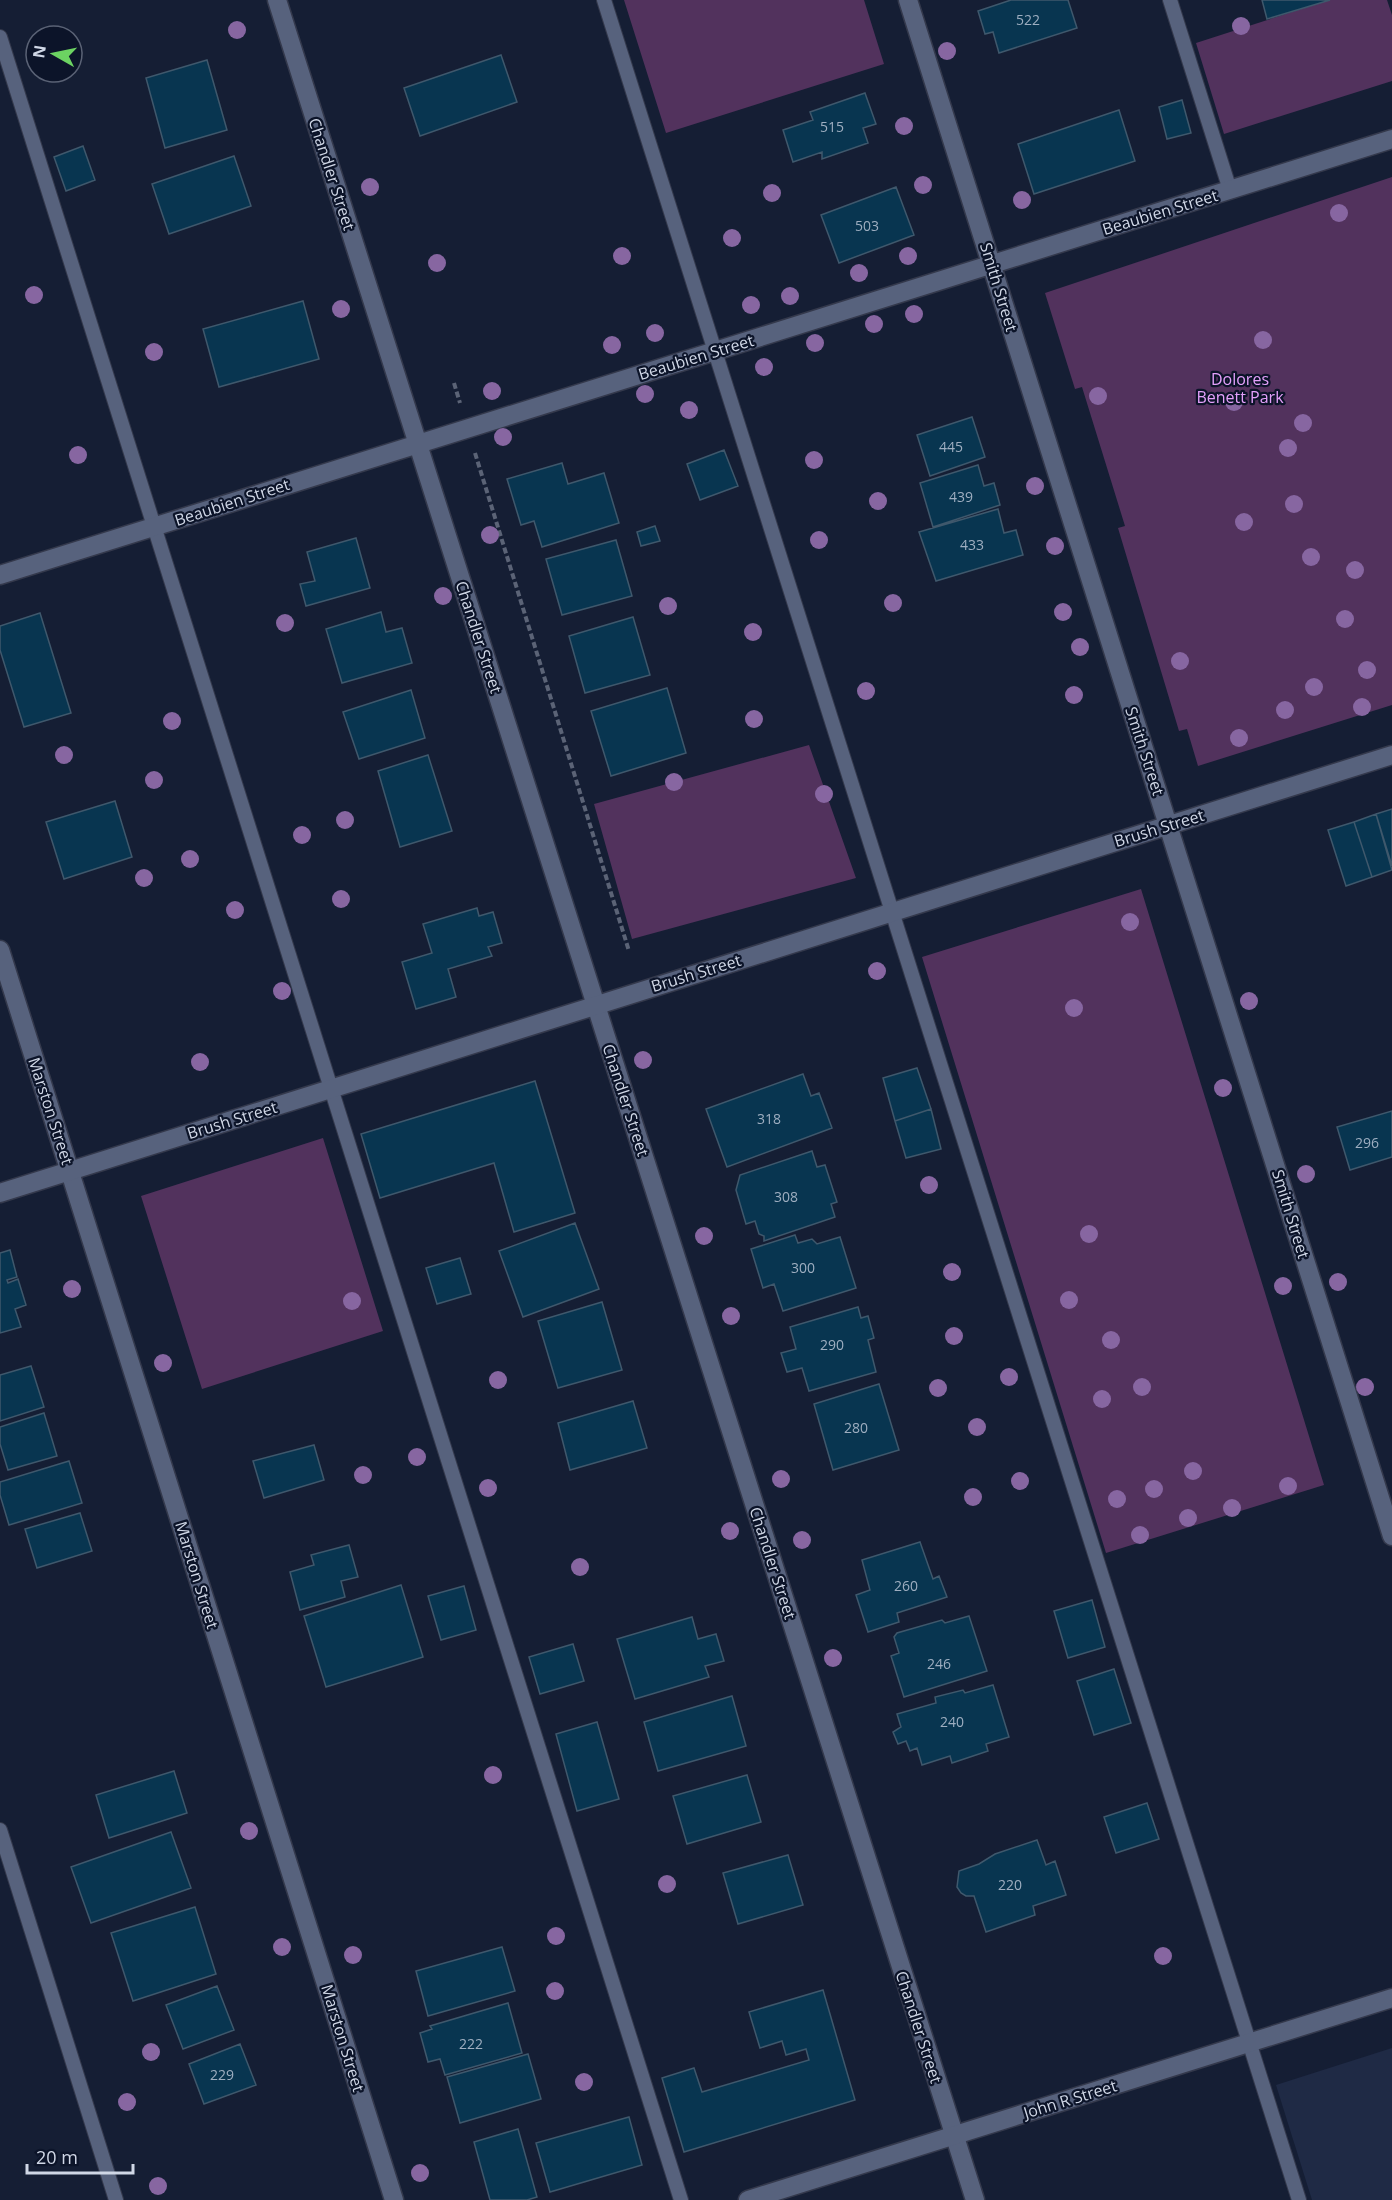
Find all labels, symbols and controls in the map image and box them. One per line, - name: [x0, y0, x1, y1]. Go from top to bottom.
- house number: 522: [1016, 10, 1040, 29]
- north arrow: [24, 24, 84, 84]
- text: N: [27, 44, 51, 60]
- street label: Chandler Street: [303, 115, 361, 233]
- house number: 515: [820, 117, 844, 136]
- street label: Beaubien Street: [1100, 184, 1221, 240]
- house number: 503: [855, 216, 879, 235]
- street label: Smith Street: [975, 240, 1023, 334]
- street label: Beaubien Street: [636, 329, 757, 385]
- park label: Dolores Benett Park: [1196, 368, 1284, 408]
- house number: 445: [939, 437, 963, 456]
- street label: Beaubien Street: [172, 473, 292, 531]
- house number: 439: [949, 487, 973, 506]
- house number: 433: [960, 535, 984, 554]
- street label: Chandler Street: [450, 578, 508, 696]
- street label: Smith Street: [1120, 704, 1170, 798]
- street label: Brush Street: [1111, 804, 1207, 852]
- street label: Brush Street: [648, 949, 744, 997]
- street label: Chandler Street: [597, 1041, 655, 1159]
- street label: Marston Street: [23, 1055, 79, 1168]
- street label: Brush Street: [184, 1096, 280, 1144]
- house number: 318: [757, 1109, 781, 1128]
- house number: 296: [1355, 1133, 1379, 1152]
- street label: Smith Street: [1267, 1167, 1315, 1261]
- house number: 308: [774, 1187, 798, 1206]
- house number: 300: [791, 1258, 815, 1277]
- house number: 290: [820, 1335, 844, 1354]
- house number: 280: [844, 1418, 868, 1437]
- street label: Chandler Street: [744, 1504, 802, 1622]
- street label: Marston Street: [170, 1518, 224, 1632]
- house number: 260: [894, 1576, 918, 1595]
- house number: 246: [927, 1654, 951, 1673]
- house number: 240: [940, 1712, 964, 1731]
- house number: 220: [998, 1875, 1022, 1894]
- street label: Chandler Street: [890, 1968, 948, 2086]
- street label: Marston Street: [316, 1981, 370, 2095]
- house number: 222: [459, 2034, 483, 2053]
- house number: 229: [210, 2065, 234, 2084]
- street label: John R Street: [1019, 2074, 1120, 2124]
- scale bar: [27, 2137, 134, 2175]
- text: 20 m: [36, 2145, 78, 2169]

